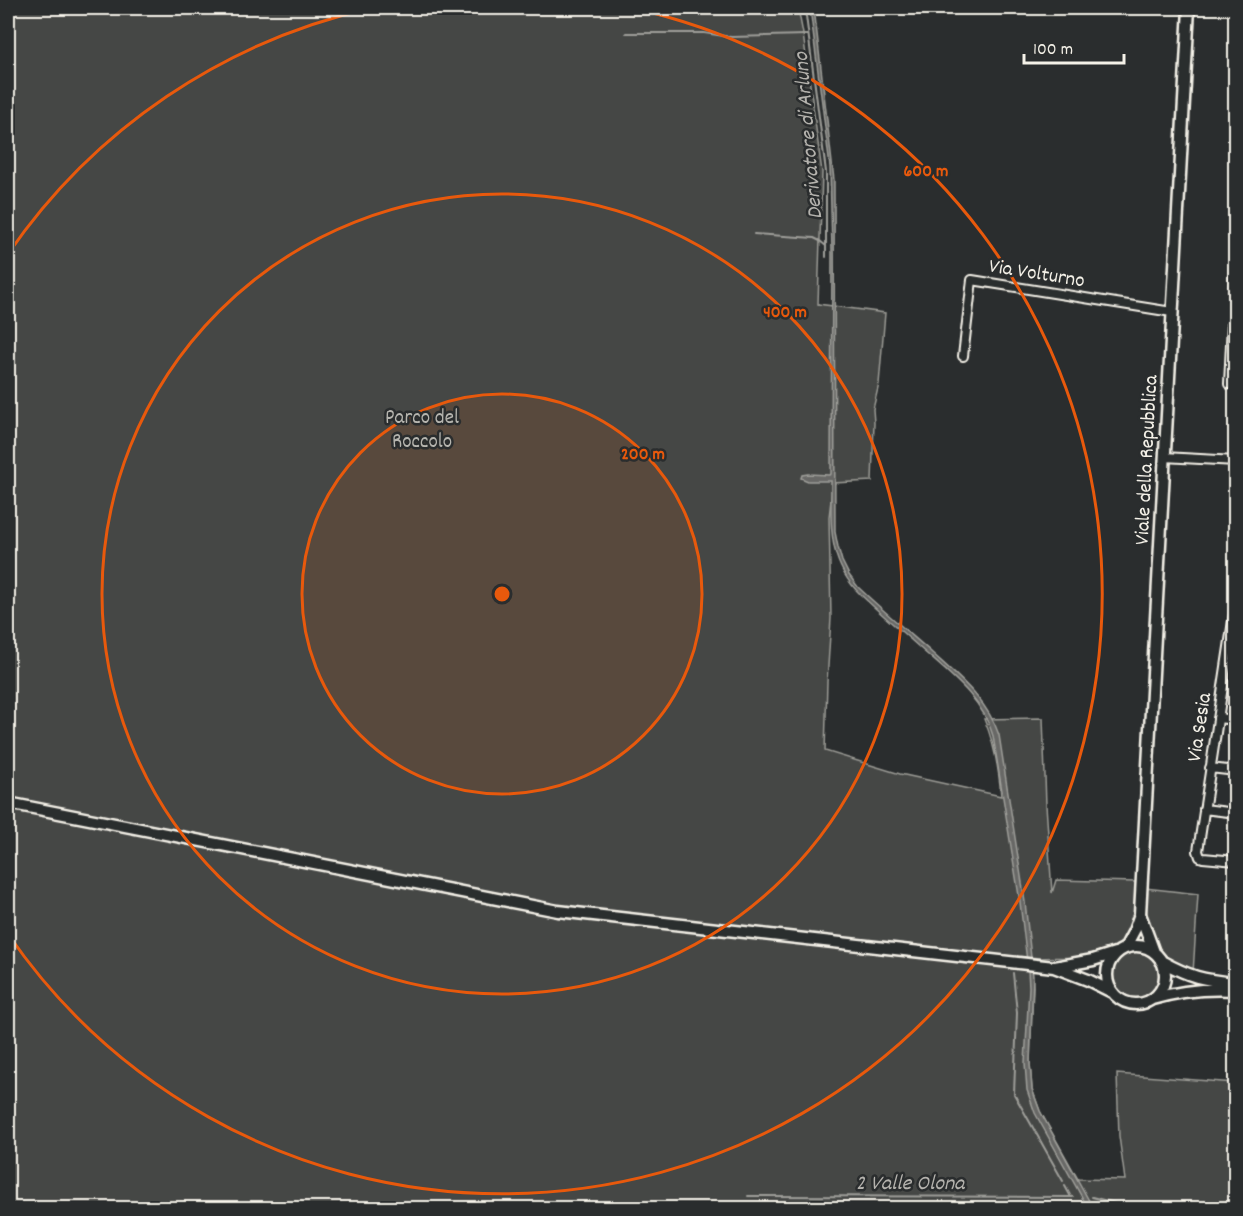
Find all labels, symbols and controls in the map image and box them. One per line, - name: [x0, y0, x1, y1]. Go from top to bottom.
- scale bar: [1024, 27, 1124, 65]
- text: 100 m: [1033, 38, 1073, 63]
- water label: Derivatore di Arluno: [787, 50, 832, 221]
- text: 600 m: [904, 160, 948, 185]
- street label: Via Volturno: [986, 253, 1087, 297]
- text: 400 m: [763, 301, 807, 326]
- street label: Viale della Repubblica: [1129, 373, 1167, 546]
- park label: Parco del Roccolo: [385, 404, 459, 458]
- text: 200 m: [621, 443, 665, 468]
- centre of rings: [492, 584, 512, 604]
- street label: Via Sesia: [1181, 690, 1221, 764]
- water label: 2 Valle Olona: [856, 1169, 966, 1200]

